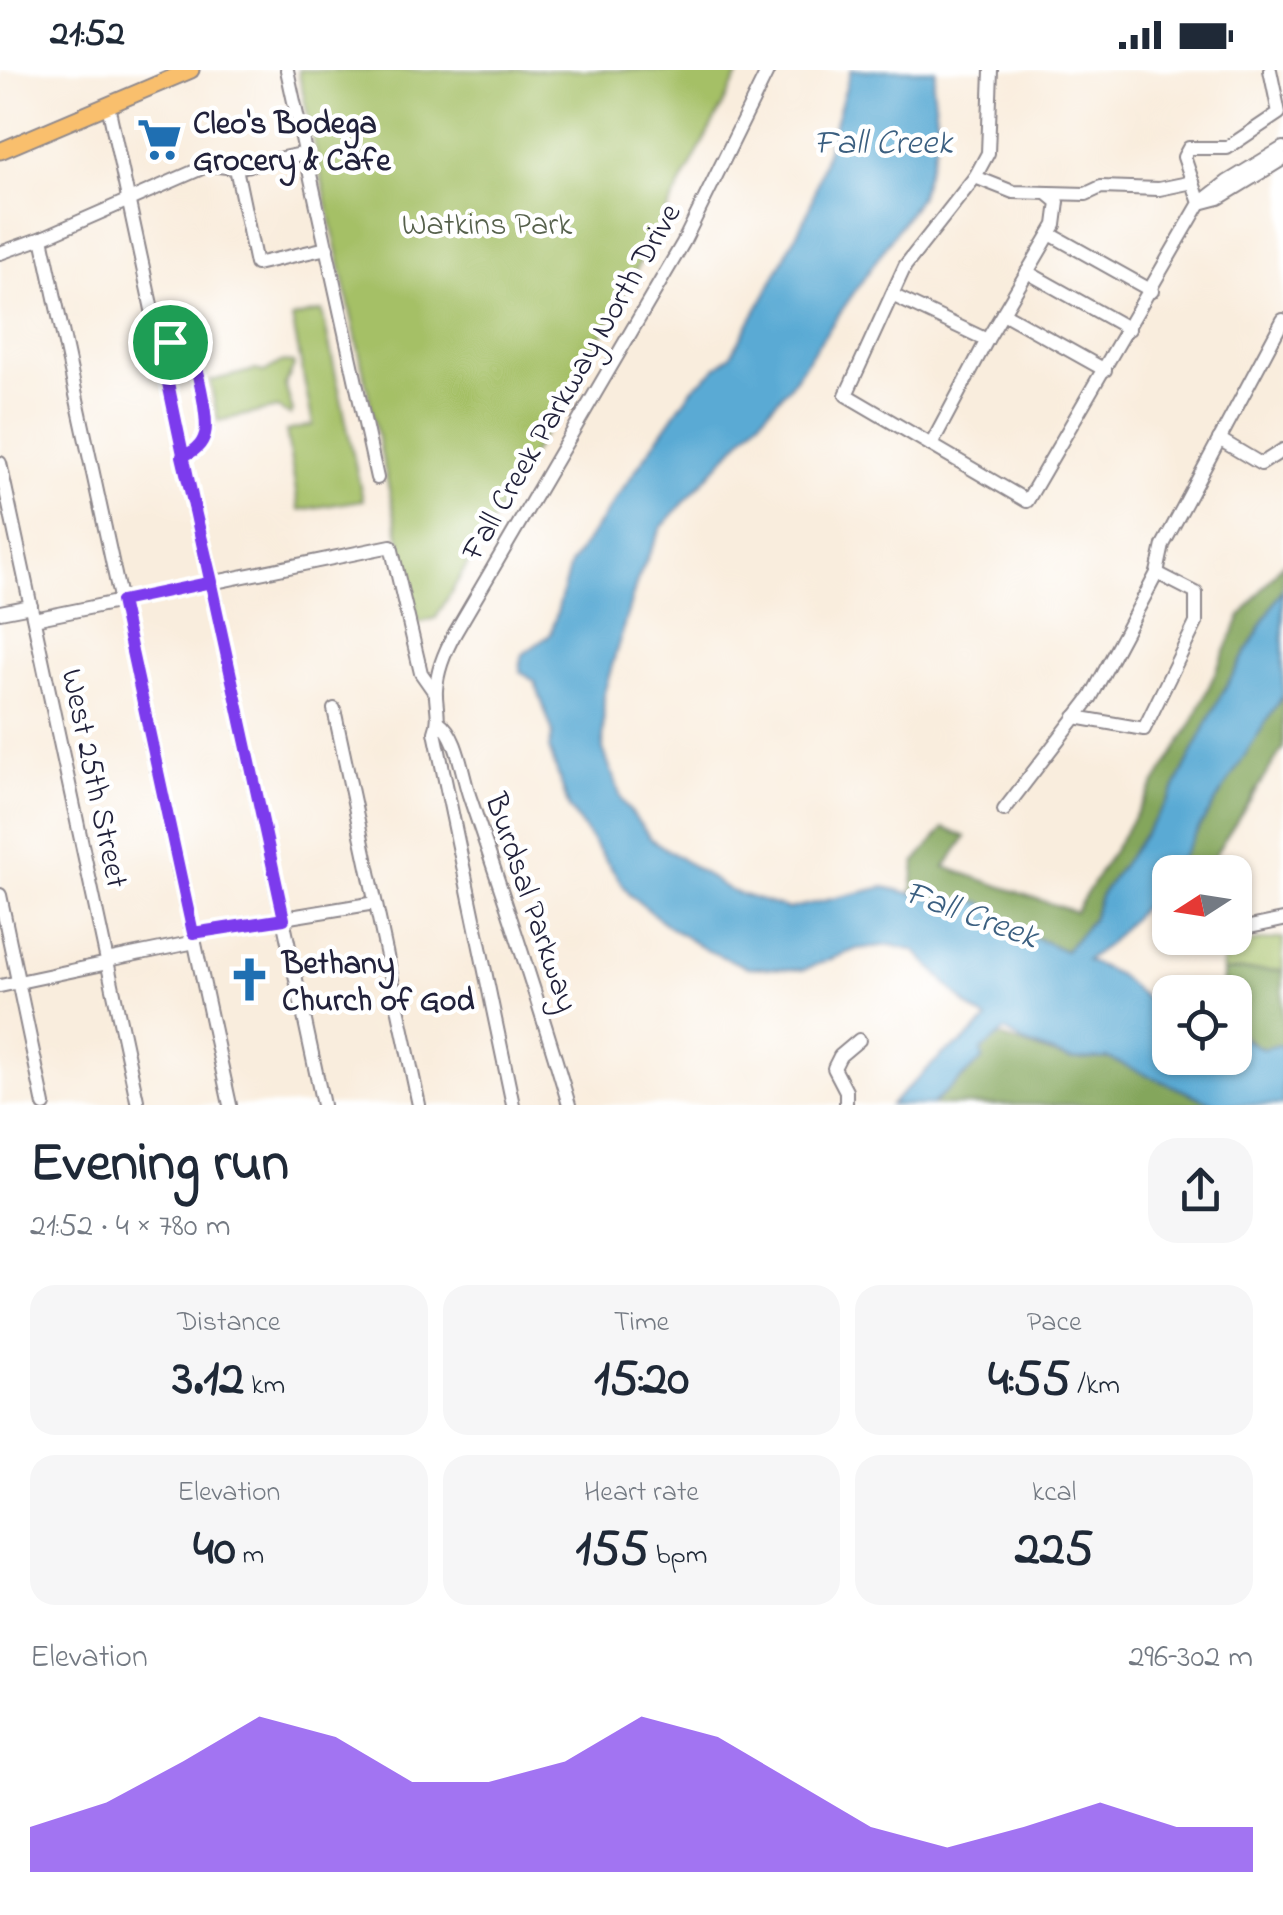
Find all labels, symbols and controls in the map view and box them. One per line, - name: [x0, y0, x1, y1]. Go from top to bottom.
- text: 21:52: [50, 7, 125, 63]
- place label: Cleo's Bodega Grocery & Cafe: [193, 102, 392, 187]
- supermarket icon: Cleo's Bodega Grocery & Cafe: [136, 116, 184, 164]
- water label: Fall Creek: [814, 119, 954, 170]
- street label: Fall Creek Parkway North Drive: [451, 195, 695, 571]
- park label: Watkins Park: [402, 203, 573, 250]
- pin: [128, 300, 213, 385]
- icon: arrive: [143, 315, 198, 370]
- street label: West 25th Street: [46, 665, 139, 893]
- street label: Burdsal Parkway: [470, 787, 589, 1019]
- north arrow: [1152, 855, 1252, 955]
- map controls: [1152, 855, 1252, 1075]
- water label: Fall Creek: [897, 869, 1046, 965]
- place label: Bethany Church of God: [280, 942, 474, 1026]
- church icon: Bethany Church of God: [225, 956, 273, 1004]
- button: locate: [1152, 975, 1252, 1075]
- text: Evening run: [30, 1126, 289, 1206]
- button: share: [1148, 1138, 1253, 1243]
- text: 21:52 · 4 × 780 m: [30, 1204, 230, 1251]
- text: Distance: [177, 1303, 280, 1344]
- text: Time: [614, 1303, 669, 1344]
- text: Pace: [1027, 1303, 1081, 1344]
- text: 3.12: [173, 1344, 244, 1417]
- text: 15:20: [594, 1344, 689, 1417]
- text: 4:55: [988, 1344, 1070, 1417]
- text: km: [244, 1366, 285, 1407]
- text: /km: [1070, 1366, 1120, 1407]
- text: Elevation: [177, 1473, 280, 1514]
- text: Heart rate: [584, 1473, 699, 1514]
- text: kcal: [1032, 1473, 1076, 1514]
- text: 40: [193, 1514, 236, 1587]
- text: 155: [576, 1514, 649, 1587]
- text: 225: [1015, 1514, 1093, 1587]
- text: m: [236, 1536, 264, 1577]
- text: bpm: [649, 1536, 707, 1577]
- text: Elevation: [30, 1635, 148, 1682]
- text: 296–302 m: [1128, 1635, 1253, 1682]

